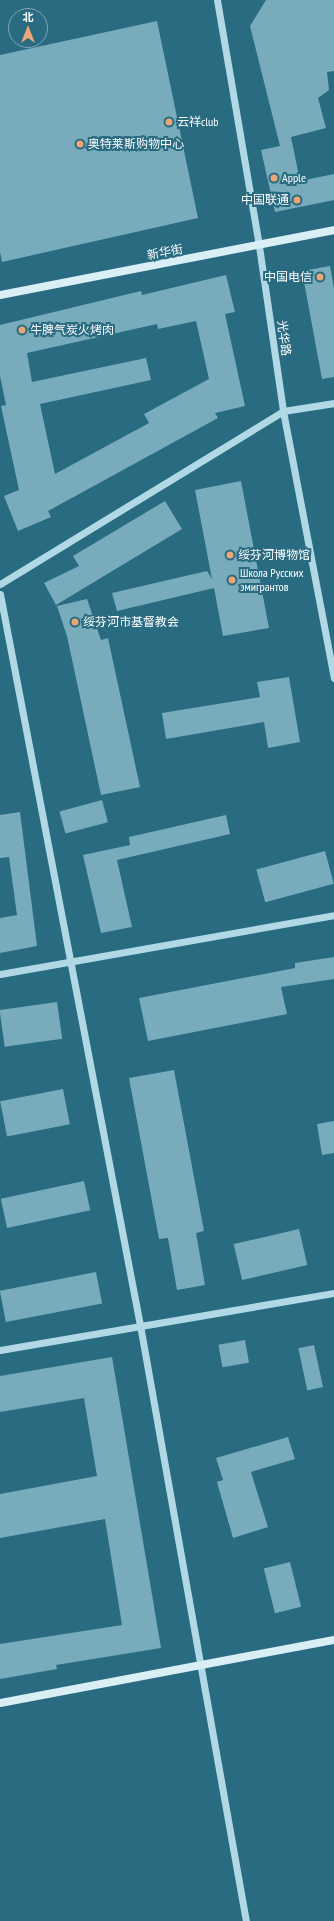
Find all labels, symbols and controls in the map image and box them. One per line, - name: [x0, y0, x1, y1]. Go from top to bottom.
- north arrow: [8, 8, 48, 48]
- text: 北: [23, 10, 34, 24]
- place label: 云祥club: [177, 115, 218, 129]
- marker: 云祥club: [164, 117, 174, 127]
- place label: 奥特莱斯购物中心: [88, 137, 184, 151]
- marker: 奥特莱斯购物中心: [75, 139, 85, 149]
- place label: Apple: [282, 171, 306, 185]
- marker: Apple: [269, 173, 279, 183]
- place label: 中国联通: [241, 193, 289, 207]
- marker: 中国联通: [292, 195, 302, 205]
- street label: 新华街: [146, 241, 184, 263]
- place label: 中国电信: [264, 270, 312, 284]
- marker: 中国电信: [315, 272, 325, 282]
- street label: 光华路: [274, 319, 294, 357]
- place label: 牛脾气炭火烤肉: [30, 323, 114, 337]
- marker: 牛脾气炭火烤肉: [17, 325, 27, 335]
- place label: 绥芬河博物馆: [238, 548, 310, 562]
- marker: 绥芬河博物馆: [225, 550, 235, 560]
- place label: Школа Русских эмигрантов: [240, 566, 303, 594]
- marker: Школа Русских эмигрантов: [227, 575, 237, 585]
- place label: 绥芬河市基督教会: [83, 615, 179, 629]
- marker: 绥芬河市基督教会: [70, 617, 80, 627]

